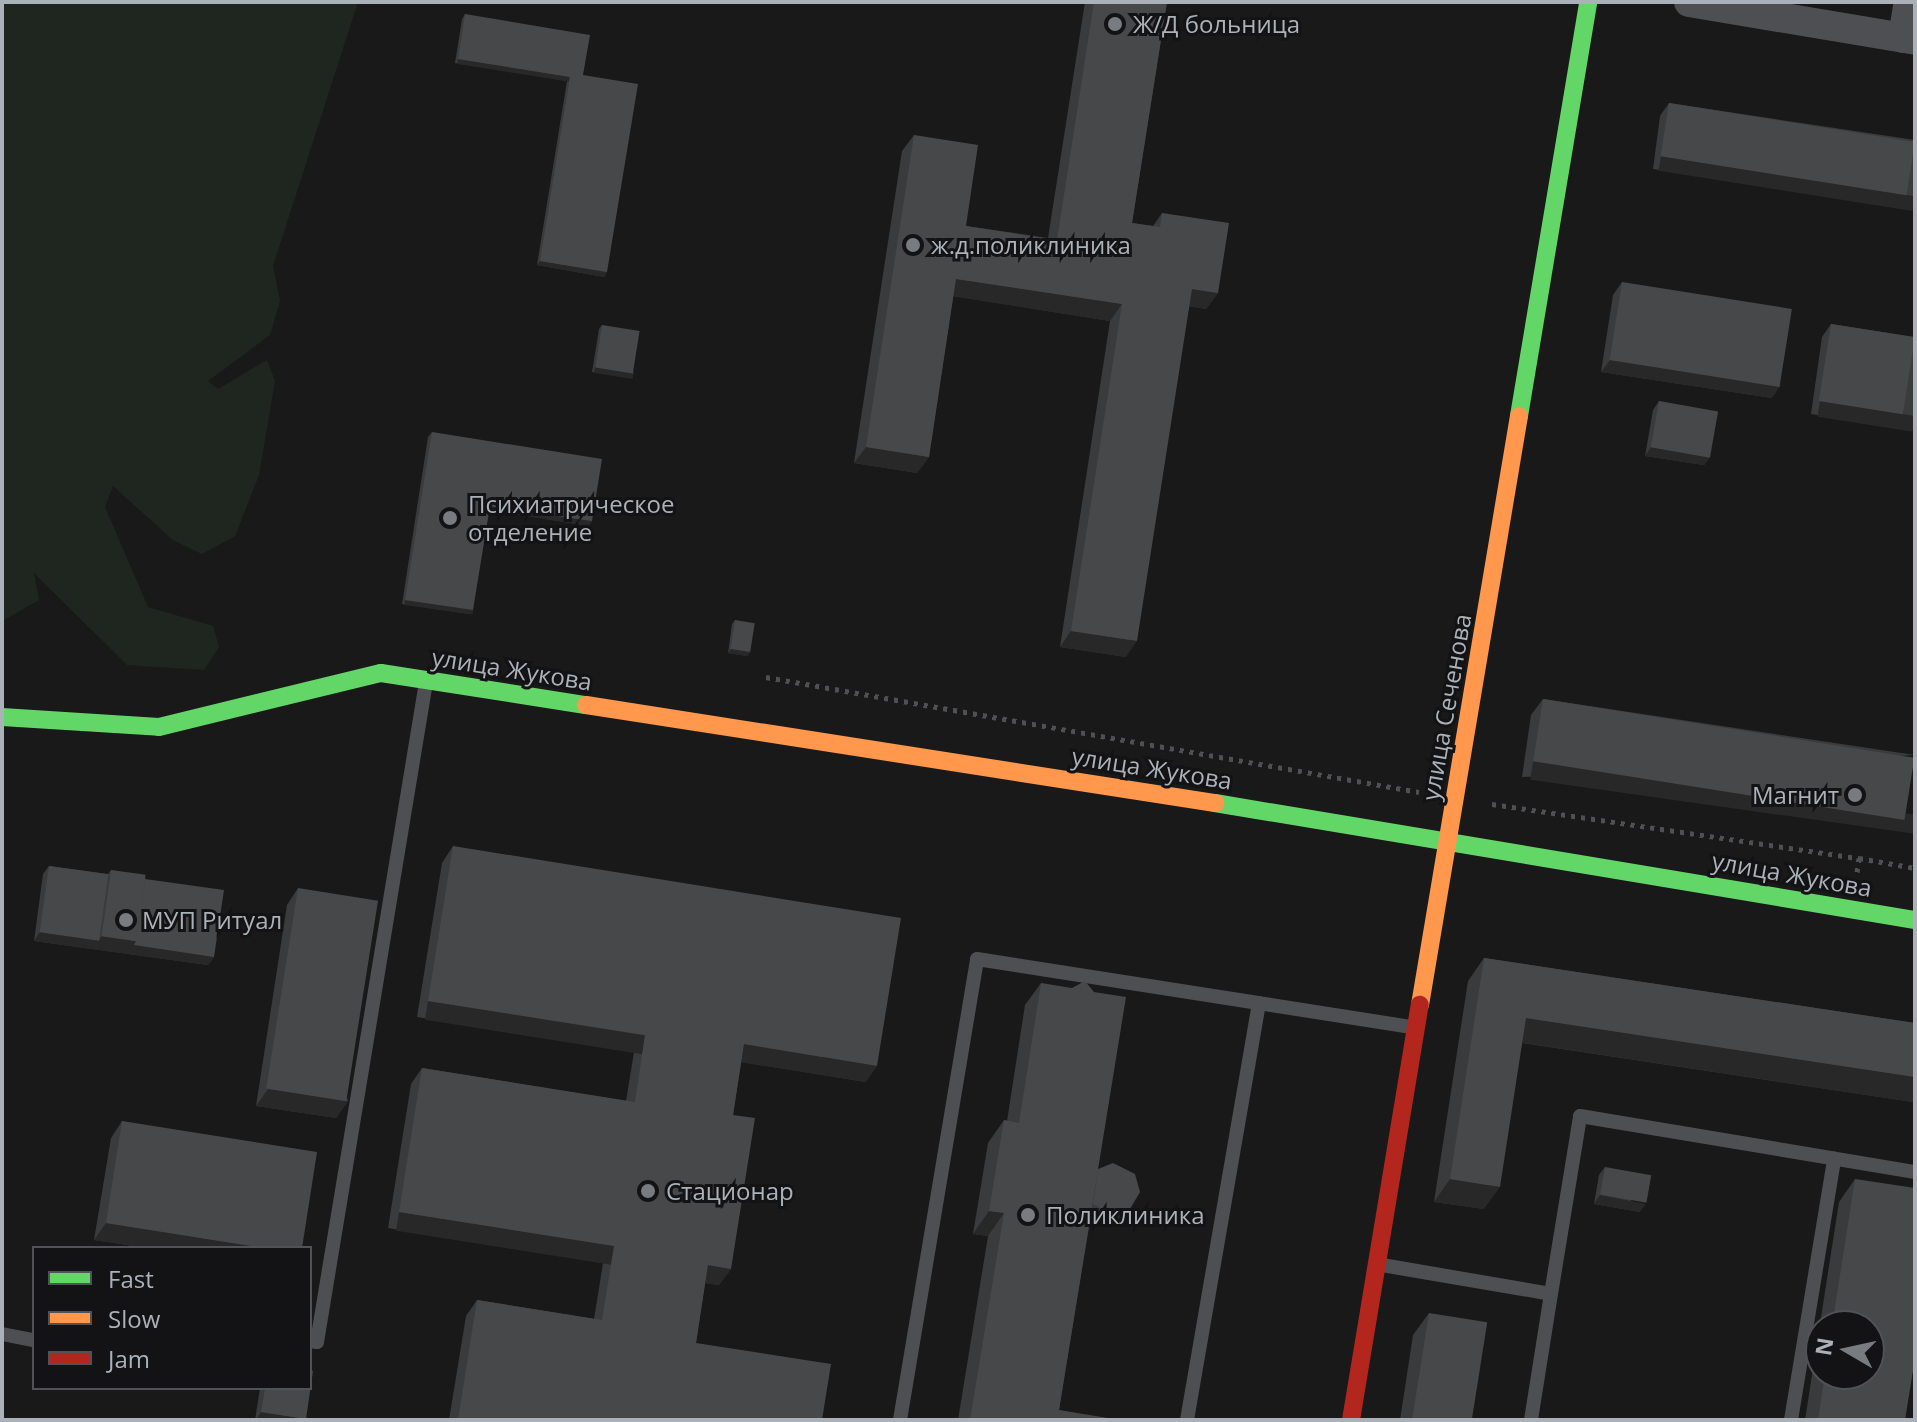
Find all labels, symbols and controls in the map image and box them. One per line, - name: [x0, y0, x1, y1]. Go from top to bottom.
- place label: Ж/Д больница: [1133, 10, 1300, 38]
- marker: Ж/Д больница: [1104, 13, 1126, 35]
- place label: ж.д.поликлиника: [931, 231, 1131, 259]
- marker: ж.д.поликлиника: [902, 234, 924, 256]
- place label: Психиатрическое отделение: [468, 490, 674, 546]
- marker: Психиатрическое отделение: [439, 507, 461, 529]
- street label: улица Сеченова: [1415, 611, 1477, 803]
- street label: улица Жукова: [430, 642, 594, 696]
- street label: улица Жукова: [1070, 741, 1234, 795]
- place label: Магнит: [1752, 781, 1839, 809]
- marker: Магнит: [1846, 786, 1864, 804]
- street label: улица Жукова: [1710, 846, 1874, 902]
- place label: МУП Ритуал: [142, 906, 282, 934]
- marker: МУП Ритуал: [117, 911, 135, 929]
- place label: Стационар: [666, 1177, 794, 1205]
- marker: Стационар: [637, 1180, 659, 1202]
- place label: Поликлиника: [1046, 1201, 1204, 1229]
- marker: Поликлиника: [1017, 1204, 1039, 1226]
- legend: [32, 1246, 312, 1390]
- text: Fast: [108, 1262, 154, 1295]
- text: Slow: [108, 1302, 160, 1335]
- north arrow: [1805, 1310, 1885, 1390]
- text: N: [1807, 1335, 1839, 1358]
- text: Jam: [108, 1342, 150, 1375]

